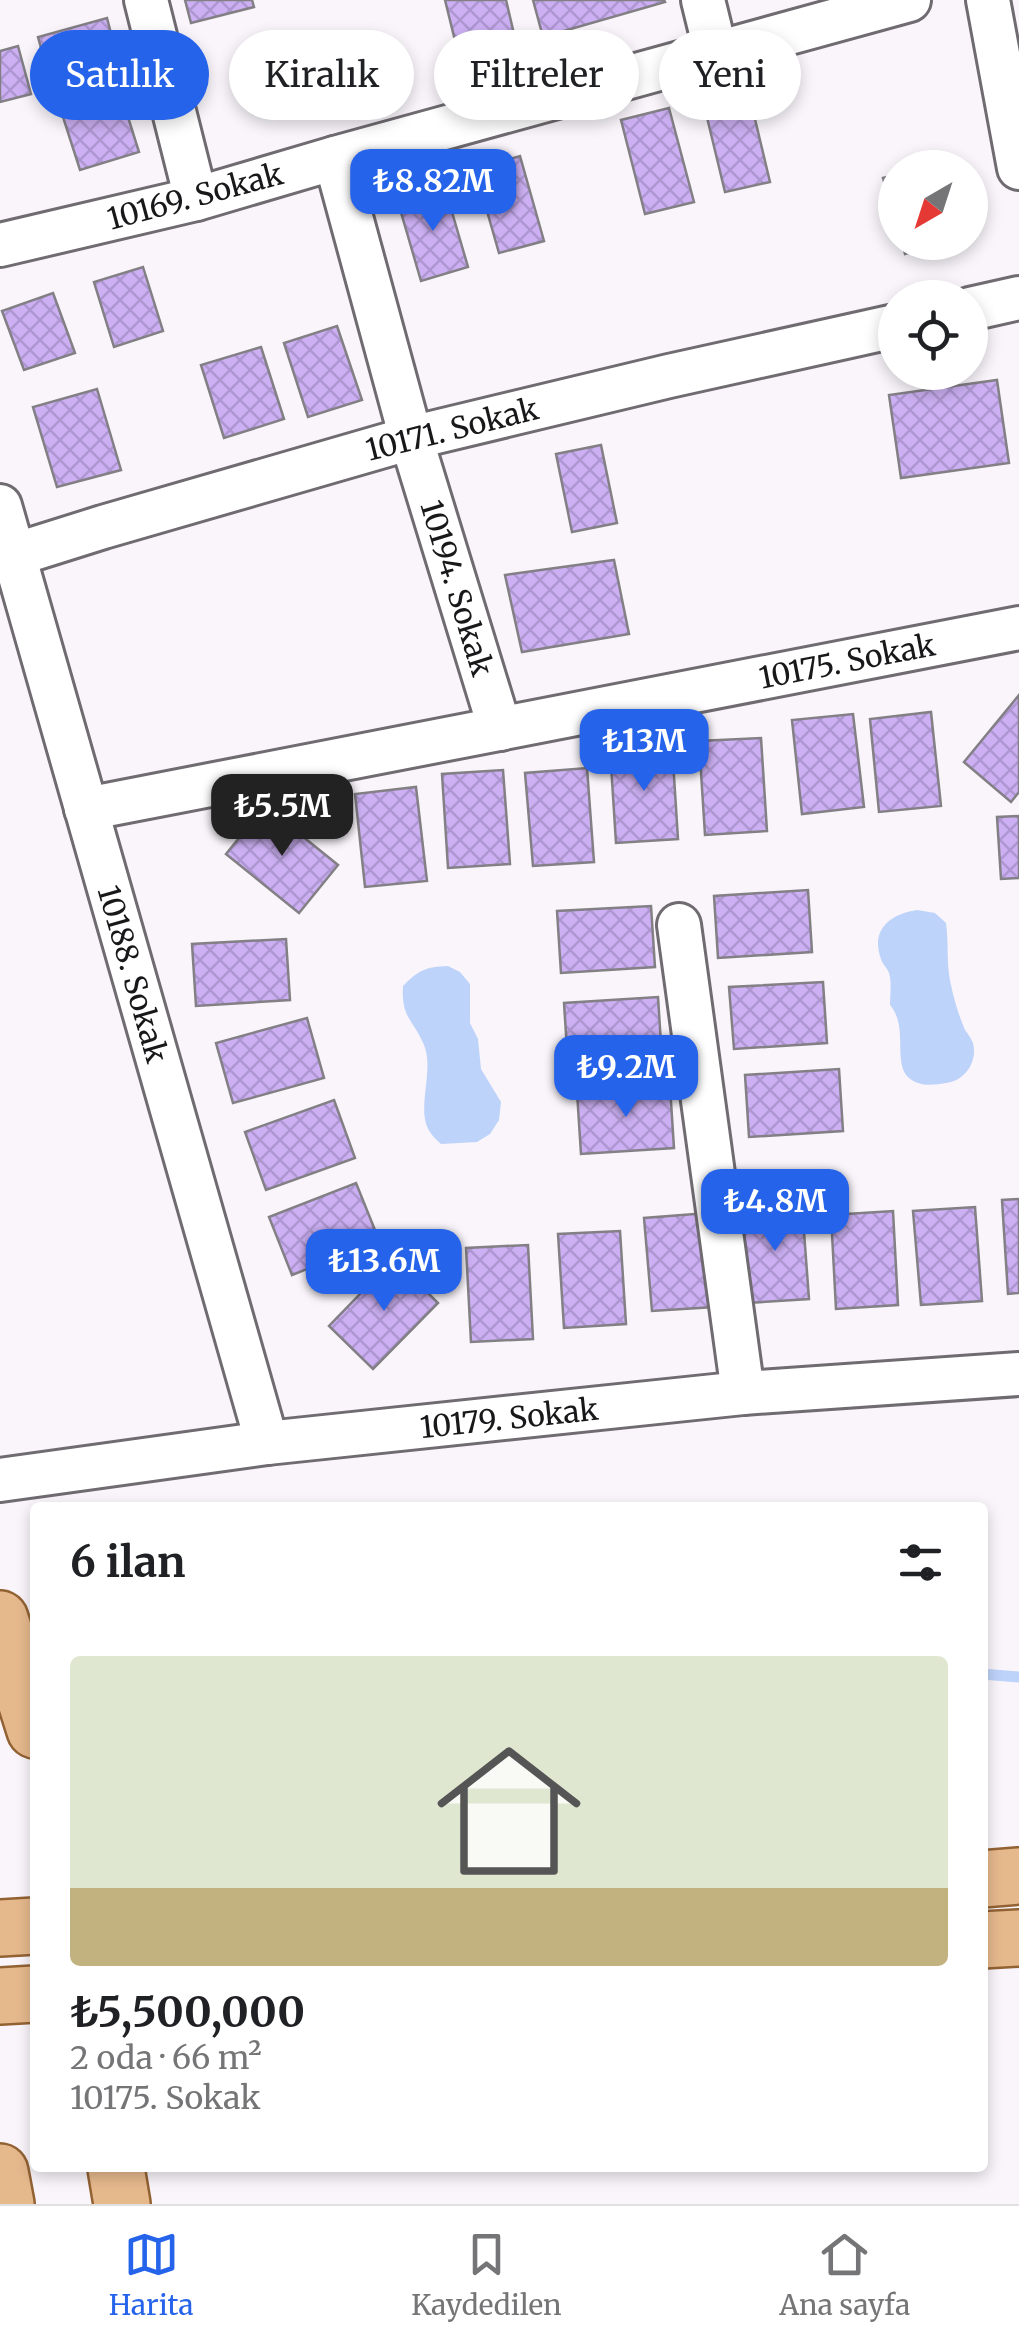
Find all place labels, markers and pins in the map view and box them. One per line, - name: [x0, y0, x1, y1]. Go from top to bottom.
- pin: ₺8.82M: [352, 149, 514, 234]
- pin: ₺13M: [585, 709, 703, 794]
- pin: ₺5.5M: [212, 774, 352, 859]
- pin: ₺9.2M: [556, 1035, 696, 1120]
- pin: ₺4.8M: [705, 1169, 845, 1254]
- pin: ₺13.6M: [303, 1229, 465, 1314]

